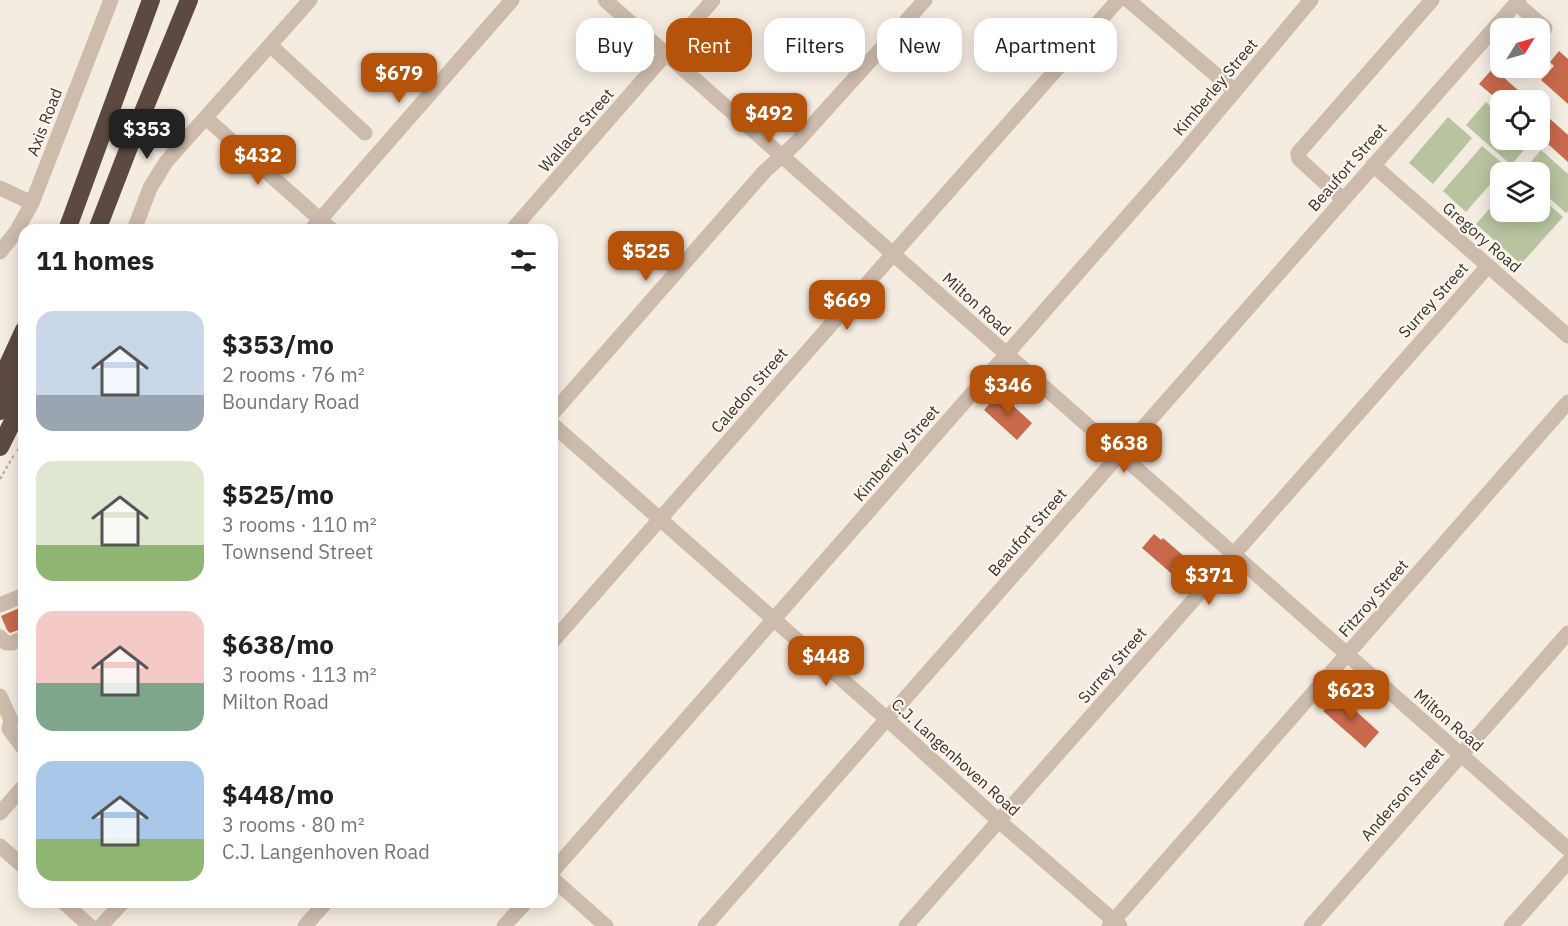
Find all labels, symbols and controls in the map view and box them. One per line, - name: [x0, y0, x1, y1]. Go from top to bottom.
- chip: Buy: [576, 18, 654, 72]
- chip: Rent: [666, 18, 752, 72]
- chip: Filters: [764, 18, 865, 72]
- chip: New: [877, 18, 962, 72]
- chip: Apartment: [974, 18, 1117, 72]
- north arrow: [1490, 18, 1550, 78]
- map controls: [1490, 18, 1550, 222]
- street label: Kimberley Street: [1169, 34, 1261, 140]
- pin: $679: [363, 53, 435, 104]
- text: $679: [375, 59, 423, 86]
- street label: Wallace Street: [534, 84, 618, 176]
- street label: Axis Road: [22, 85, 66, 159]
- button: locate: [1490, 90, 1550, 150]
- pin: $492: [733, 93, 805, 144]
- text: $492: [745, 99, 793, 126]
- pin: $353: [111, 109, 183, 160]
- text: $353: [123, 115, 171, 142]
- street label: Beaufort Street: [1303, 119, 1391, 215]
- pin: $432: [222, 135, 294, 186]
- text: $432: [234, 141, 282, 168]
- button: layers: [1490, 162, 1550, 222]
- street label: Gregory Road: [1439, 197, 1525, 277]
- pin: $525: [610, 231, 682, 282]
- text: $525: [622, 237, 670, 264]
- text: 11 homes: [36, 243, 154, 277]
- icon: filters: [507, 244, 540, 277]
- street label: Surrey Street: [1394, 258, 1472, 342]
- street label: Milton Road: [939, 268, 1015, 340]
- pin: $669: [811, 280, 883, 331]
- text: $669: [823, 286, 871, 313]
- text: $353/mo: [222, 327, 334, 361]
- icon: home: [84, 335, 156, 407]
- street label: Caledon Street: [706, 343, 792, 437]
- text: 2 rooms · 76 m²: [222, 361, 365, 388]
- pin: $346: [972, 365, 1044, 416]
- text: $346: [984, 371, 1032, 398]
- text: Boundary Road: [222, 388, 359, 415]
- street label: Kimberley Street: [849, 401, 943, 505]
- pin: $638: [1088, 423, 1160, 474]
- text: $638: [1100, 429, 1148, 456]
- text: $525/mo: [222, 477, 334, 511]
- street label: Beaufort Street: [983, 484, 1071, 580]
- icon: home: [84, 485, 156, 557]
- text: 3 rooms · 110 m²: [222, 511, 377, 538]
- text: Townsend Street: [222, 538, 373, 565]
- pin: $371: [1173, 555, 1245, 606]
- street label: Fitzroy Street: [1334, 555, 1412, 641]
- text: $371: [1185, 561, 1233, 588]
- street label: Surrey Street: [1073, 623, 1151, 707]
- text: $638/mo: [222, 627, 334, 661]
- icon: home: [84, 635, 156, 707]
- pin: $448: [790, 636, 862, 687]
- text: $448: [802, 642, 850, 669]
- text: 3 rooms · 113 m²: [222, 661, 377, 688]
- pin: $623: [1315, 670, 1387, 721]
- text: $623: [1327, 676, 1375, 703]
- street label: Milton Road: [1410, 684, 1488, 756]
- text: Milton Road: [222, 688, 329, 715]
- street label: C.J. Langenhoven Road: [888, 694, 1024, 820]
- street label: Anderson Street: [1356, 743, 1448, 845]
- text: $448/mo: [222, 777, 334, 811]
- icon: home: [84, 785, 156, 857]
- text: 3 rooms · 80 m²: [222, 811, 365, 838]
- text: C.J. Langenhoven Road: [222, 838, 430, 865]

